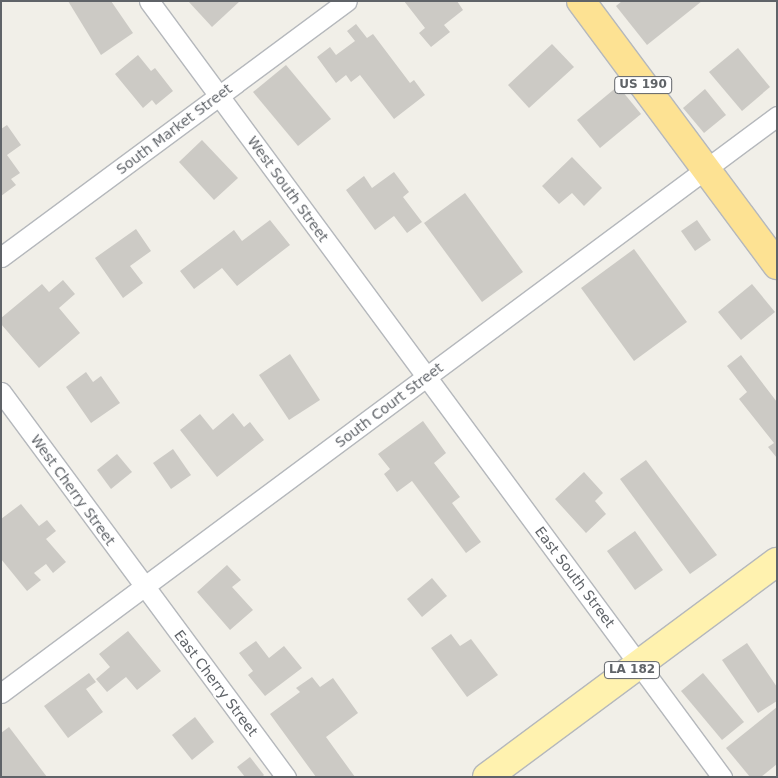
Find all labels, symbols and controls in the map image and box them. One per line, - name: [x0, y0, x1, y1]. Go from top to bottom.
- road number: US 190: [613, 76, 673, 94]
- street label: South Market Street: [113, 80, 235, 178]
- street label: West South Street: [244, 133, 332, 245]
- street label: South Court Street: [332, 359, 446, 451]
- street label: West Cherry Street: [27, 431, 119, 549]
- street label: East South Street: [531, 523, 619, 631]
- street label: East Cherry Street: [171, 627, 261, 739]
- road number: LA 182: [603, 660, 661, 680]

